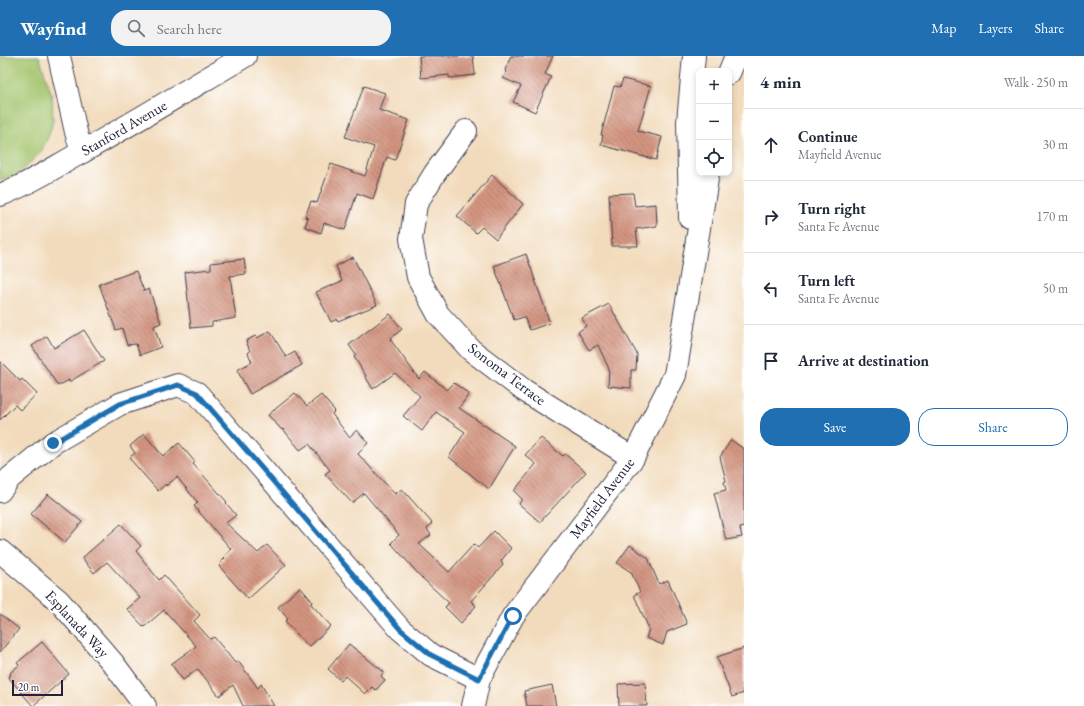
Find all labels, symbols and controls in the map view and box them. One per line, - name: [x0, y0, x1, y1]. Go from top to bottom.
- search box: [111, 10, 391, 46]
- text: Wayfind: [20, 16, 87, 41]
- icon: search: [125, 17, 147, 39]
- text: Search here: [157, 19, 222, 38]
- text: Map: [931, 19, 956, 37]
- text: Layers: [978, 19, 1013, 37]
- text: Share: [1035, 19, 1064, 37]
- map controls: [696, 68, 732, 176]
- button: +: [696, 68, 732, 104]
- text: 4 min: [760, 71, 801, 93]
- text: Walk · 250 m: [1004, 74, 1068, 91]
- street label: Stanford Avenue: [77, 95, 170, 160]
- button: −: [696, 104, 732, 140]
- text: Continue: [798, 127, 858, 146]
- icon: ahead: [760, 134, 782, 156]
- text: 30 m: [1043, 136, 1068, 153]
- button: locate: [696, 140, 732, 176]
- text: Mayfield Avenue: [798, 146, 882, 163]
- text: Turn right: [798, 199, 866, 218]
- icon: right: [760, 206, 782, 228]
- text: 170 m: [1037, 208, 1068, 225]
- text: Santa Fe Avenue: [798, 218, 879, 235]
- text: Turn left: [798, 271, 855, 290]
- icon: left: [760, 278, 782, 300]
- text: 50 m: [1043, 280, 1068, 297]
- text: Santa Fe Avenue: [798, 290, 879, 307]
- street label: Sonoma Terrace: [465, 338, 550, 409]
- icon: arrive: [760, 350, 782, 372]
- text: Arrive at destination: [798, 351, 929, 370]
- button: Save: [760, 408, 910, 446]
- button: Share: [918, 408, 1068, 446]
- route end: [44, 434, 62, 452]
- street label: Mayfield Avenue: [565, 453, 638, 542]
- street label: Esplanada Way: [41, 586, 114, 662]
- route start: [504, 607, 522, 625]
- scale bar: [12, 678, 63, 697]
- text: 20 m: [18, 680, 39, 694]

